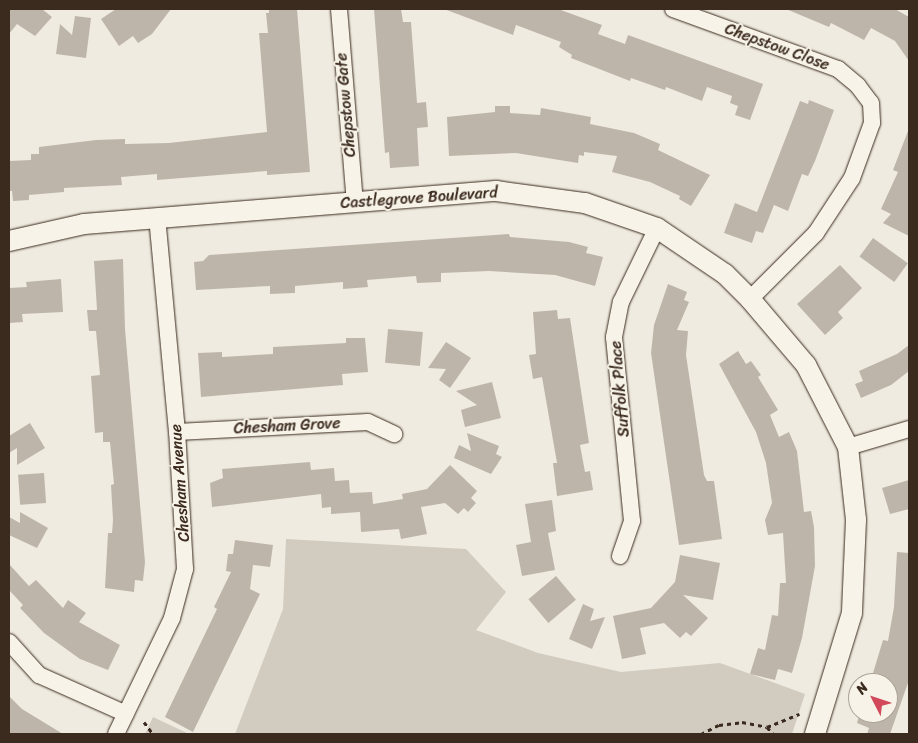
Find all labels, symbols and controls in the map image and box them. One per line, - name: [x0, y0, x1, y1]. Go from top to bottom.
- street label: Chepstow Close: [722, 19, 832, 75]
- street label: Chepstow Gate: [332, 52, 360, 158]
- street label: Castlegrove Boulevard: [340, 183, 498, 213]
- street label: Suffolk Place: [606, 340, 634, 438]
- street label: Chesham Grove: [233, 414, 341, 438]
- street label: Chesham Avenue: [166, 424, 194, 542]
- north arrow: [848, 673, 898, 723]
- text: N: [849, 677, 875, 700]

